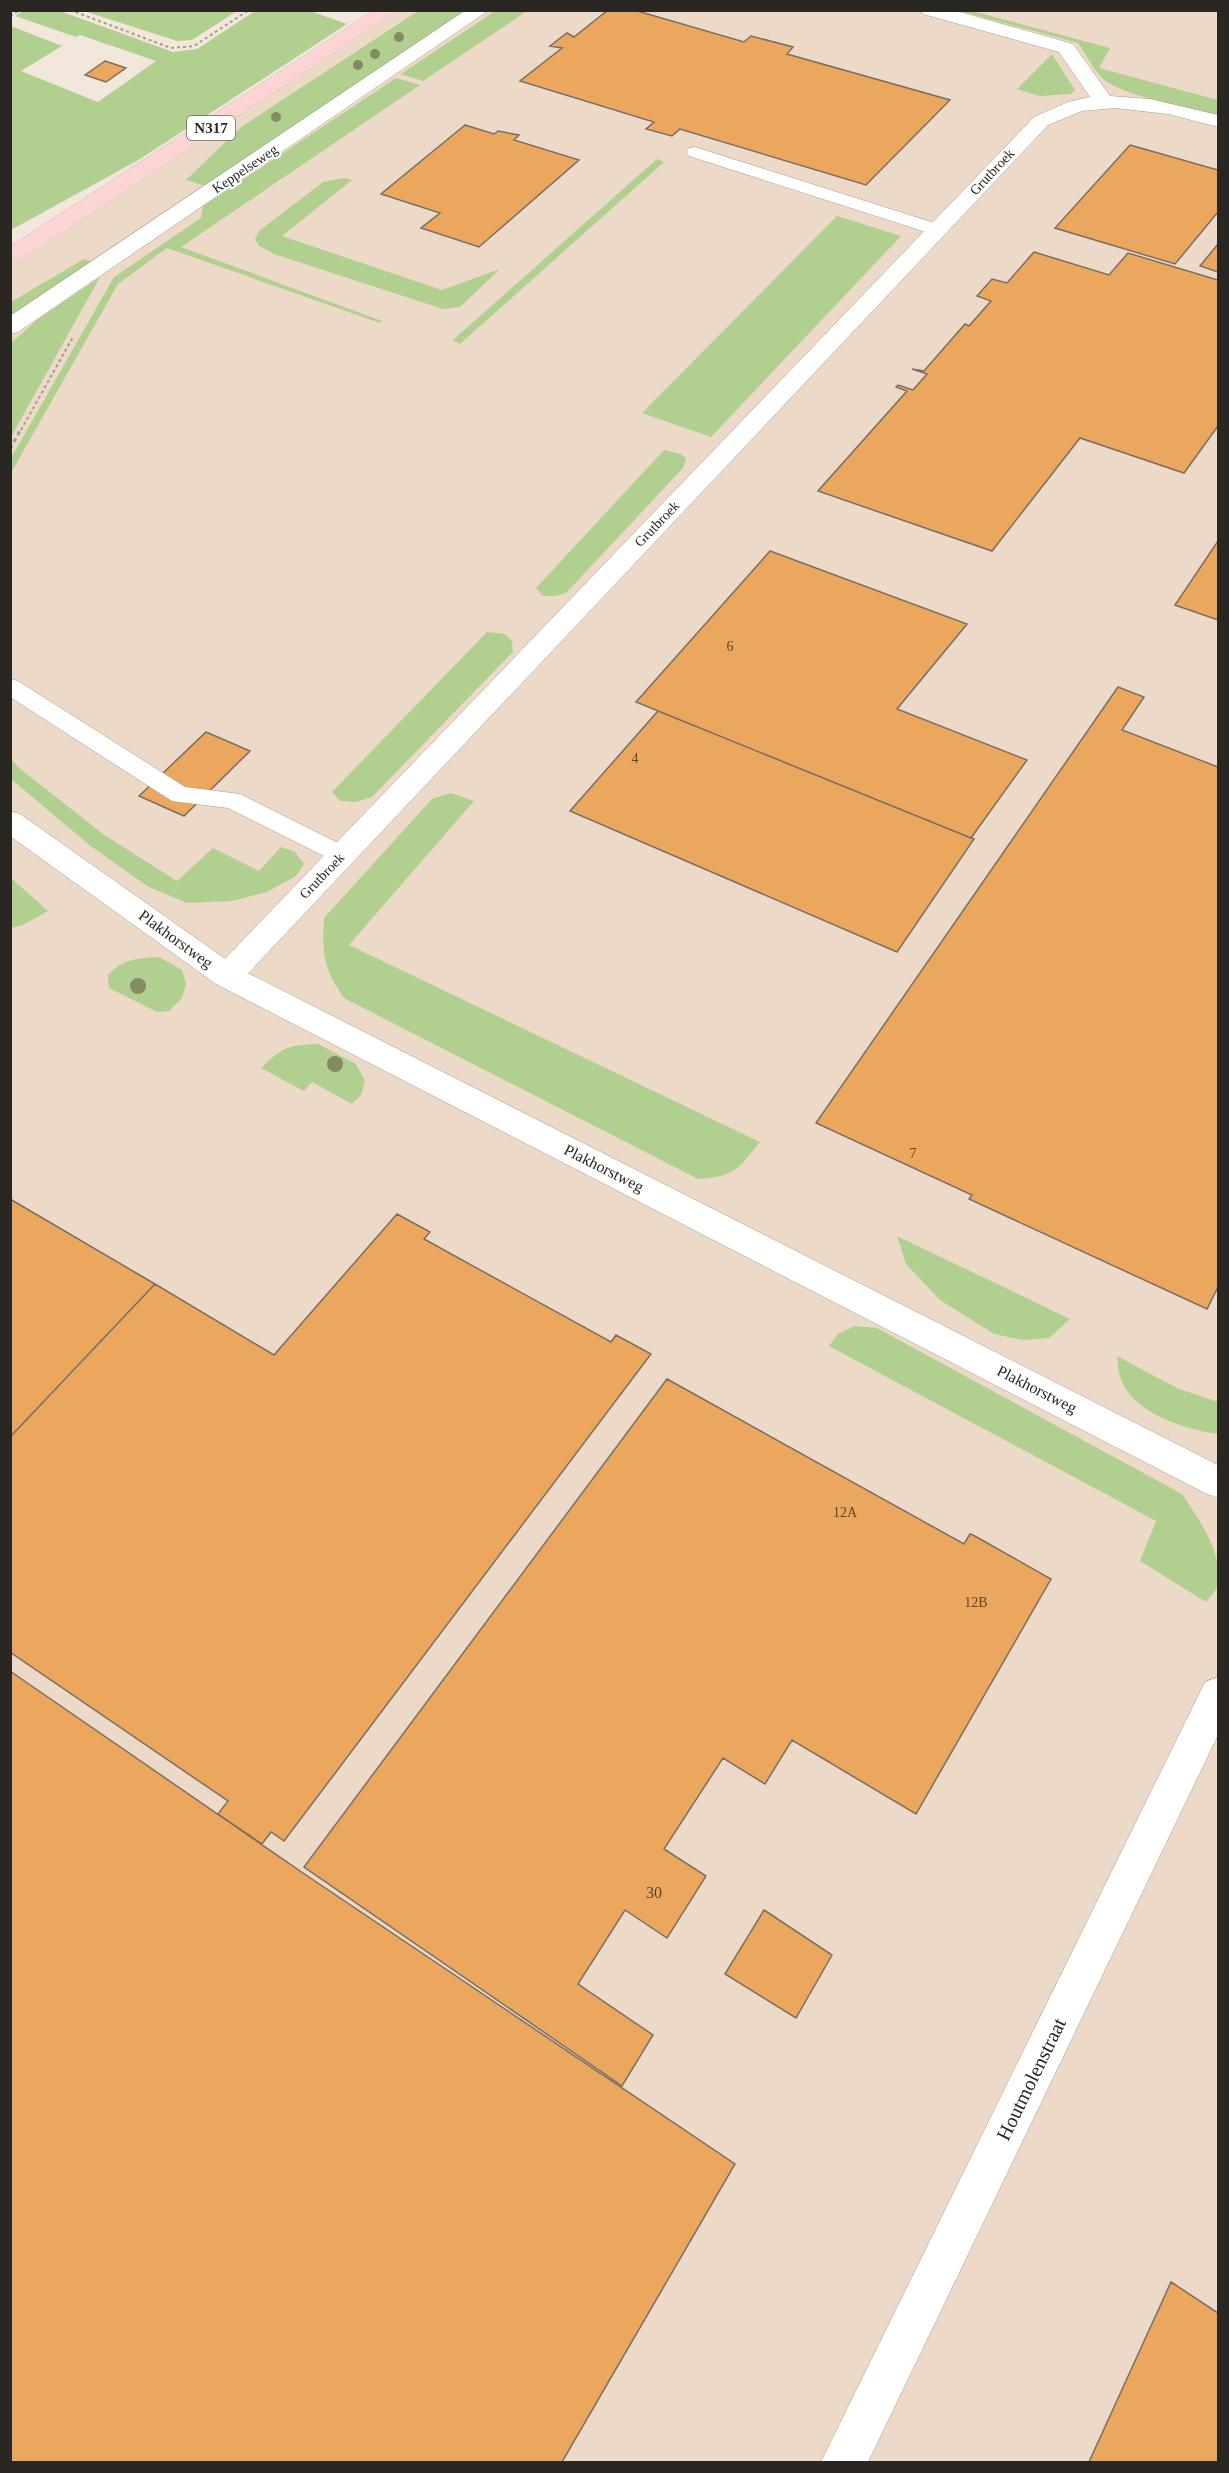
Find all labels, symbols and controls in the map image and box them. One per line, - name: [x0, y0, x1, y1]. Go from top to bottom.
- road number: N317: [187, 116, 235, 140]
- street label: Keppelseweg: [210, 142, 280, 196]
- street label: Grutbroek: [967, 146, 1017, 198]
- street label: Grutbroek: [632, 498, 682, 550]
- house number: 6: [727, 639, 734, 654]
- house number: 4: [632, 751, 639, 766]
- street label: Grutbroek: [297, 850, 347, 902]
- street label: Plakhorstweg: [135, 907, 216, 972]
- street label: Plakhorstweg: [561, 1141, 647, 1196]
- house number: 7: [910, 1146, 917, 1161]
- street label: Plakhorstweg: [994, 1362, 1080, 1417]
- house number: 12A: [833, 1505, 858, 1520]
- house number: 12B: [964, 1595, 988, 1610]
- house number: 30: [646, 1884, 662, 1901]
- street label: Houtmolenstraat: [992, 2014, 1070, 2144]

